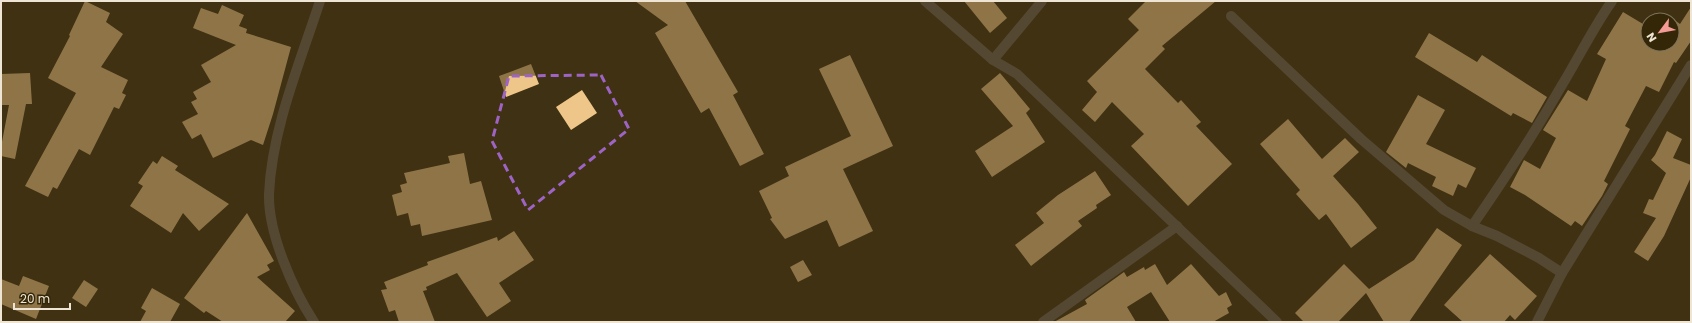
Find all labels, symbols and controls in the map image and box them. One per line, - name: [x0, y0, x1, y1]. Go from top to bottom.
- north arrow: [1640, 12, 1680, 52]
- text: N: [1643, 30, 1660, 45]
- scale bar: [14, 285, 70, 311]
- text: 20 m: [20, 290, 50, 307]

